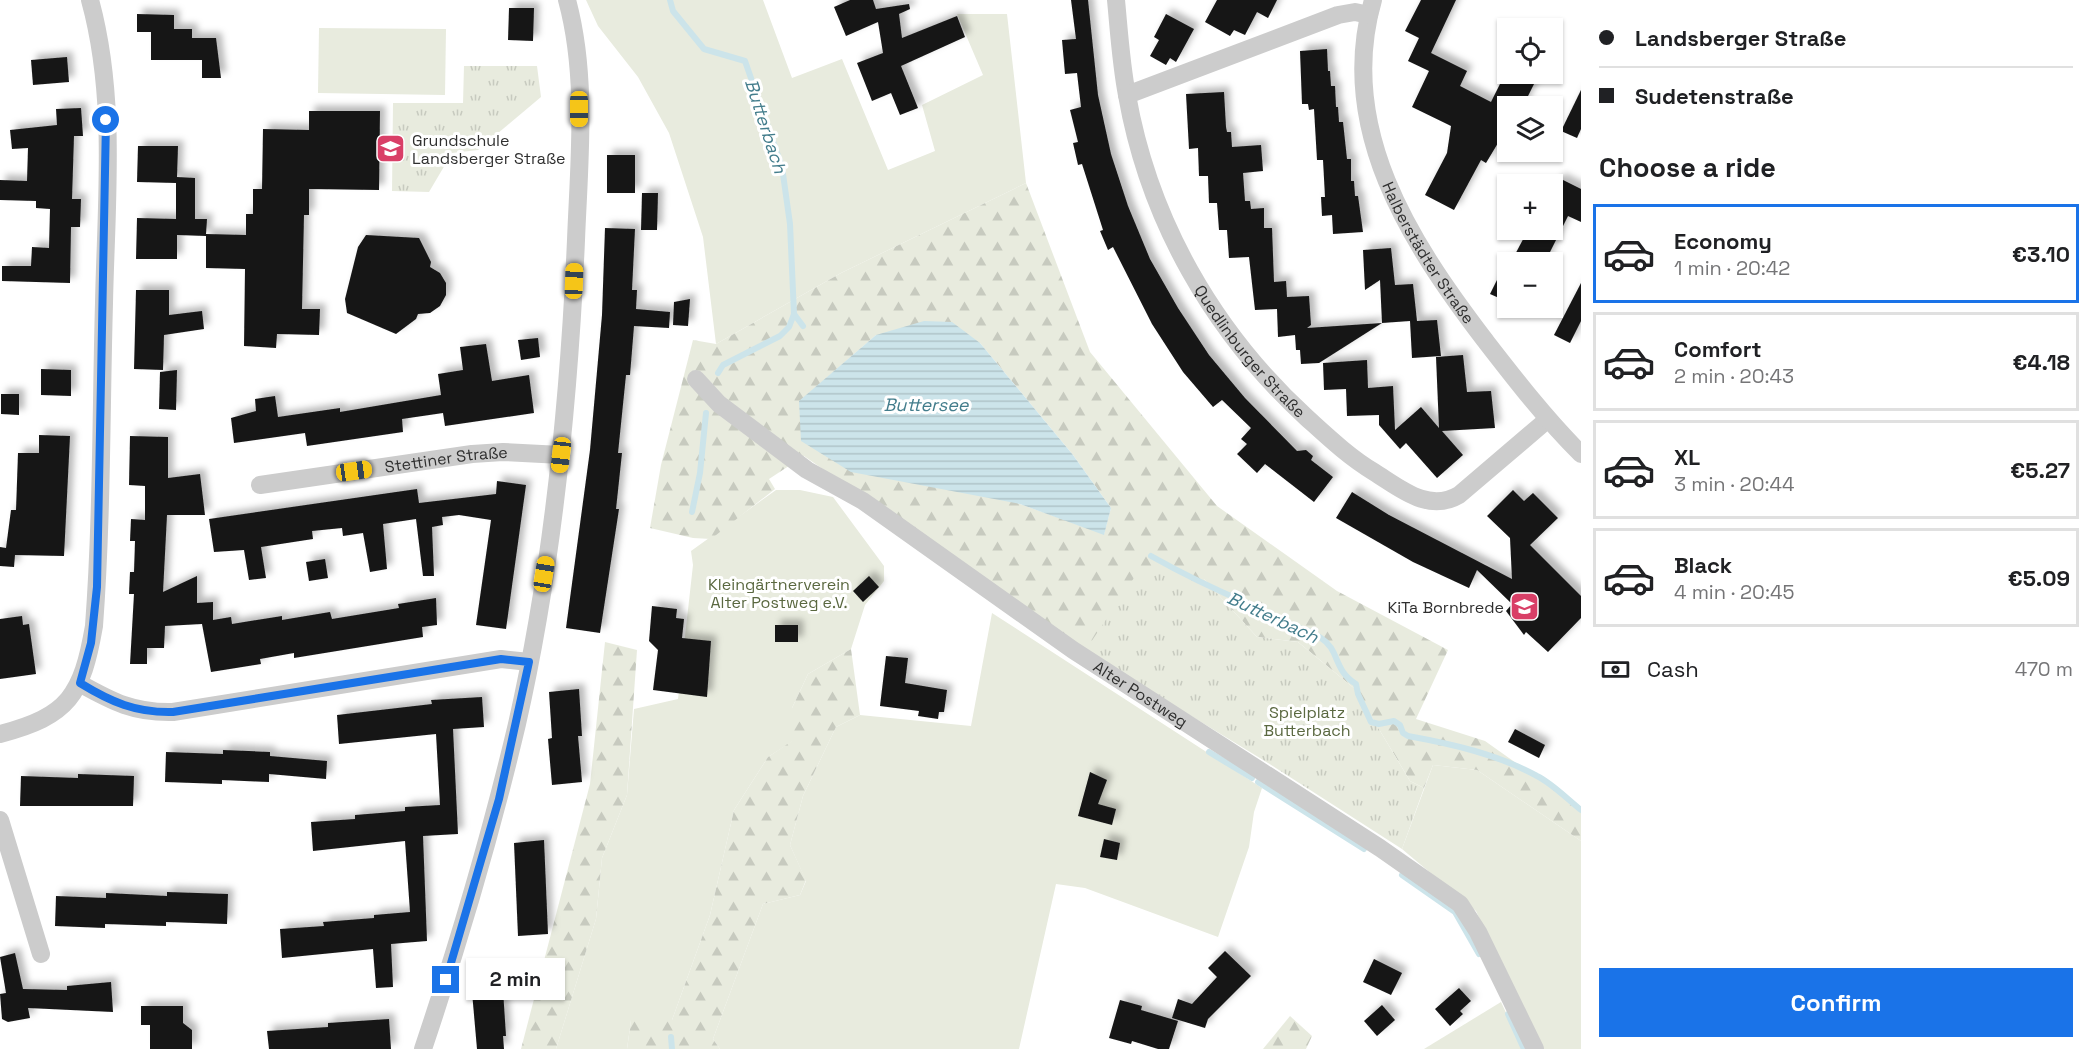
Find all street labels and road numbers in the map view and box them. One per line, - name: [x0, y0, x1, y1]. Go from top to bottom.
- street label: Halberstädter Straße: [1378, 178, 1479, 328]
- street label: Quedlinburger Straße: [1190, 281, 1310, 422]
- street label: Stettiner Straße: [383, 441, 508, 477]
- street label: Alter Postweg: [1090, 656, 1192, 732]

